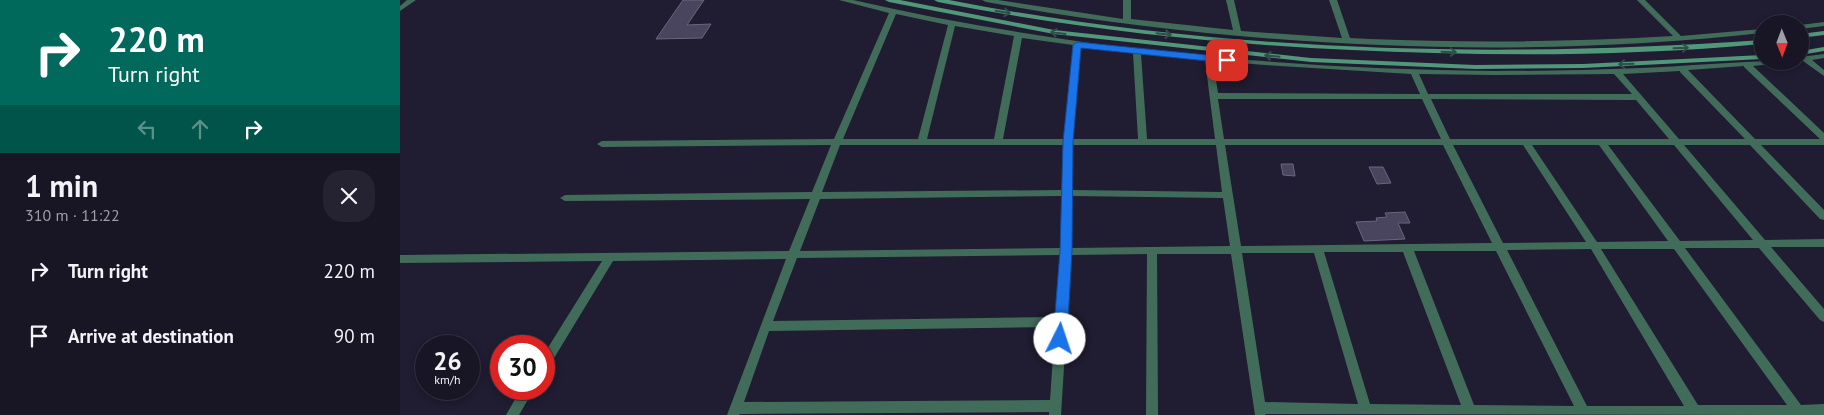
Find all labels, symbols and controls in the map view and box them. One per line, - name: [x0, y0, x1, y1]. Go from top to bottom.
- one-way arrow: [995, 7, 1011, 17]
- north arrow: [1754, 15, 1809, 70]
- map controls: [1754, 15, 1809, 70]
- text: 220 m: [108, 16, 205, 62]
- icon: right: [25, 20, 90, 85]
- one-way arrow: [1051, 27, 1067, 37]
- one-way arrow: [1156, 29, 1172, 39]
- pin: [1206, 39, 1248, 81]
- one-way arrow: [1673, 44, 1689, 53]
- icon: arrive: [1213, 46, 1241, 74]
- one-way arrow: [1440, 48, 1456, 57]
- one-way arrow: [1264, 51, 1280, 61]
- text: Turn right: [108, 60, 200, 88]
- one-way arrow: [1619, 60, 1635, 69]
- icon: left: [133, 115, 161, 143]
- icon: ahead: [186, 115, 214, 143]
- icon: right: [239, 115, 267, 143]
- text: 1 min: [25, 166, 98, 205]
- button: close: [323, 170, 375, 222]
- text: 310 m · 11:22: [25, 205, 120, 225]
- icon: right: [25, 257, 53, 285]
- text: Turn right: [68, 259, 148, 283]
- text: 220 m: [323, 259, 375, 283]
- position arrow: [1033, 312, 1085, 364]
- icon: arrive: [25, 322, 53, 350]
- text: Arrive at destination: [68, 324, 234, 348]
- text: 90 m: [334, 324, 375, 348]
- speed limit sign: 30: [490, 335, 555, 400]
- text: 26: [433, 345, 462, 377]
- text: km/h: [434, 372, 461, 387]

